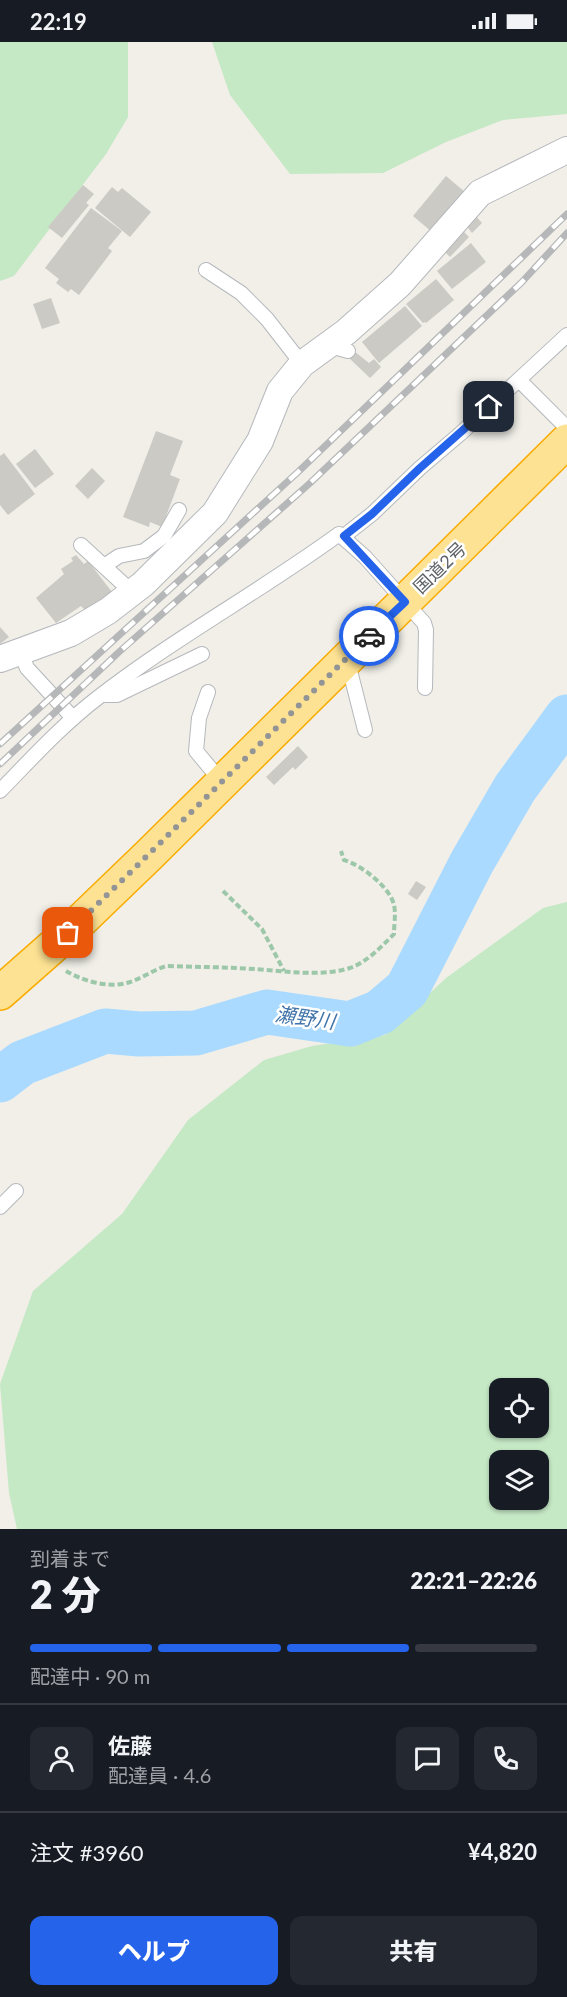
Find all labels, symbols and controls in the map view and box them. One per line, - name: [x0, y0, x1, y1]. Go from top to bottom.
- text: 22:19: [30, 8, 87, 35]
- pin: [463, 381, 514, 432]
- icon: home: [472, 390, 505, 423]
- street label: 国道2号: [408, 537, 470, 598]
- courier: [339, 606, 399, 666]
- icon: car: [353, 620, 386, 653]
- pin: [42, 907, 93, 958]
- icon: bag: [51, 916, 84, 949]
- water label: 瀬野川: [274, 1001, 338, 1033]
- map controls: [489, 1378, 549, 1510]
- button: locate: [489, 1378, 549, 1438]
- button: layers: [489, 1450, 549, 1510]
- text: 到着まで: [30, 1546, 110, 1570]
- text: 22:21–22:26: [411, 1567, 537, 1594]
- text: 2 分: [30, 1571, 101, 1617]
- text: 配達中 · 90 m: [30, 1664, 150, 1688]
- button: person: [30, 1727, 93, 1790]
- button: chat: [396, 1727, 459, 1790]
- button: phone: [474, 1727, 537, 1790]
- text: 佐藤: [108, 1732, 152, 1759]
- text: 配達員 · 4.6: [108, 1763, 211, 1787]
- text: ¥4,820: [468, 1838, 537, 1865]
- text: 注文 #3960: [30, 1839, 143, 1866]
- button: ヘルプ: [30, 1916, 278, 1985]
- button: 共有: [290, 1916, 537, 1985]

